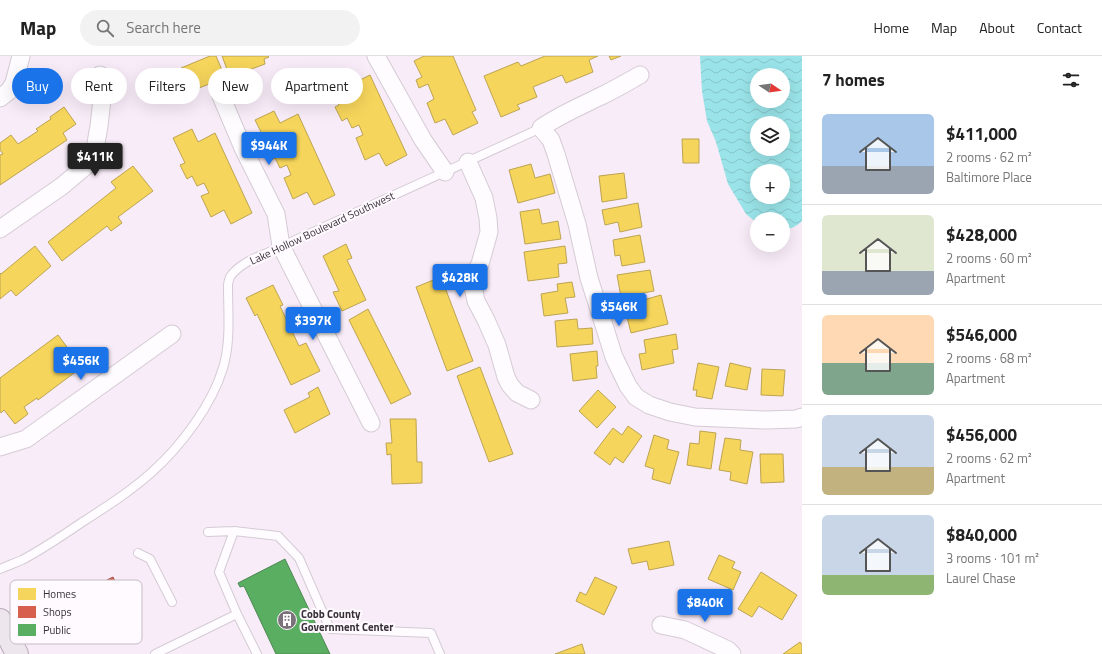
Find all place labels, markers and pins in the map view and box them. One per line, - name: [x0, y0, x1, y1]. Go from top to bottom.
- pin: $944K: [241, 132, 297, 166]
- pin: $411K: [67, 143, 123, 177]
- pin: $428K: [432, 264, 488, 298]
- pin: $546K: [591, 293, 647, 327]
- pin: $397K: [285, 307, 341, 341]
- pin: $456K: [53, 347, 109, 381]
- pin: $840K: [677, 589, 733, 623]
- place label: Cobb County Government Center: [301, 606, 393, 635]
- building icon: Cobb County Government Center: [276, 609, 298, 631]

